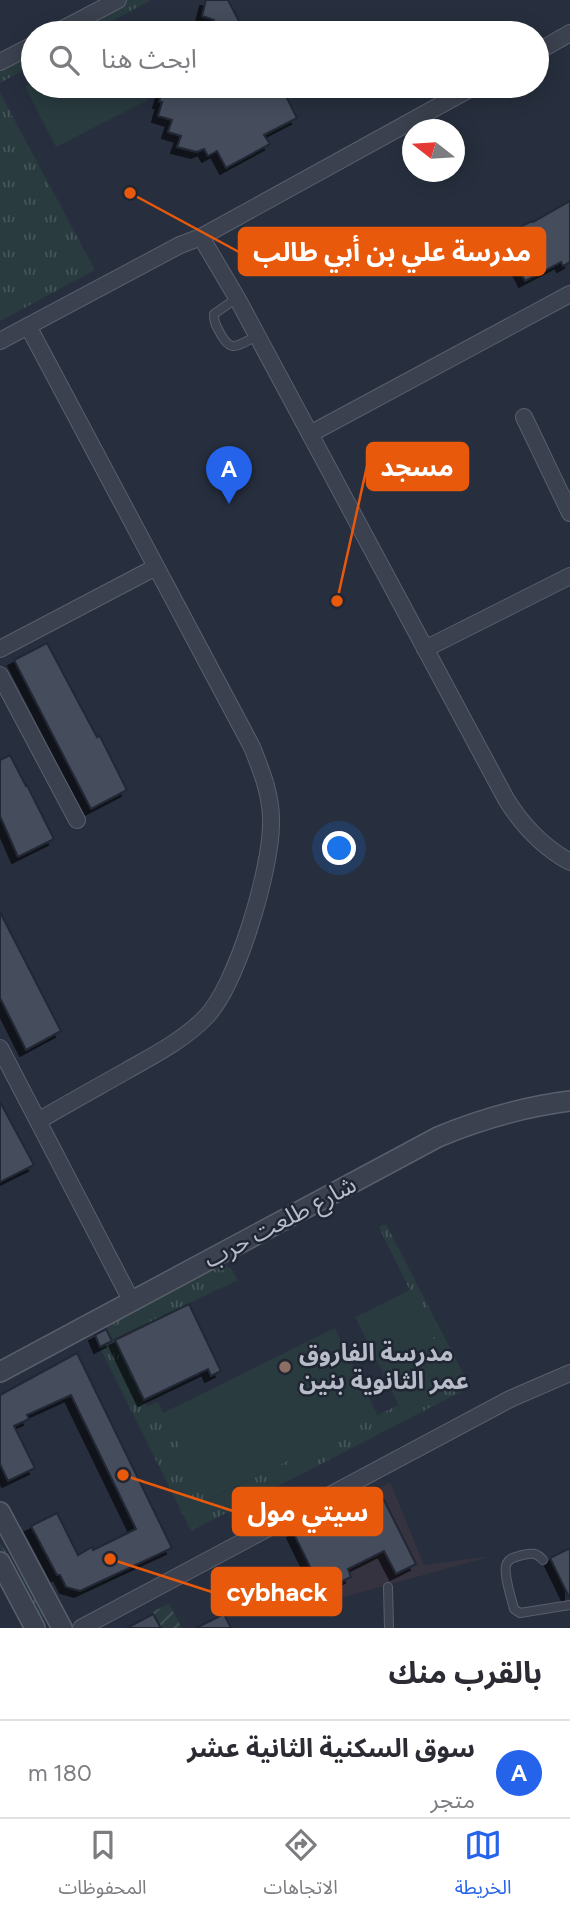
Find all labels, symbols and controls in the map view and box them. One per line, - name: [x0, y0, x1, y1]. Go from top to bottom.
- search box: [21, 21, 549, 98]
- icon: search: [45, 41, 83, 79]
- text: ابحث هنا: [101, 43, 197, 75]
- north arrow: [402, 119, 465, 182]
- callout: مدرسة علي بن أبي طالب: [239, 228, 545, 275]
- text: مدرسة علي بن أبي طالب: [253, 235, 531, 273]
- callout: مسجد: [367, 443, 468, 490]
- pin: A: [206, 446, 252, 504]
- text: مسجد: [380, 451, 454, 483]
- your location: [322, 831, 356, 865]
- street label: شارع طلعت حرب: [199, 1169, 362, 1277]
- place label: مدرسة الفاروق عمر الثانوية بنين: [299, 1338, 469, 1395]
- marker: مدرسة الفاروق عمر الثانوية بنين: [277, 1359, 293, 1375]
- callout: سيتي مول: [233, 1488, 382, 1535]
- text: سيتي مول: [248, 1496, 368, 1533]
- callout: cybhack: [212, 1568, 341, 1615]
- text: cybhack: [227, 1576, 327, 1608]
- text: بالقرب منك: [389, 1654, 542, 1691]
- text: سوق السكنية الثانية عشر: [187, 1732, 475, 1764]
- text: 180 m: [28, 1759, 92, 1787]
- text: A: [511, 1759, 527, 1787]
- text: متجر: [431, 1786, 475, 1814]
- tab: المحفوظات: [58, 1826, 147, 1908]
- tab: الاتجاهات: [264, 1826, 338, 1908]
- tab: الخريطة: [455, 1826, 512, 1908]

